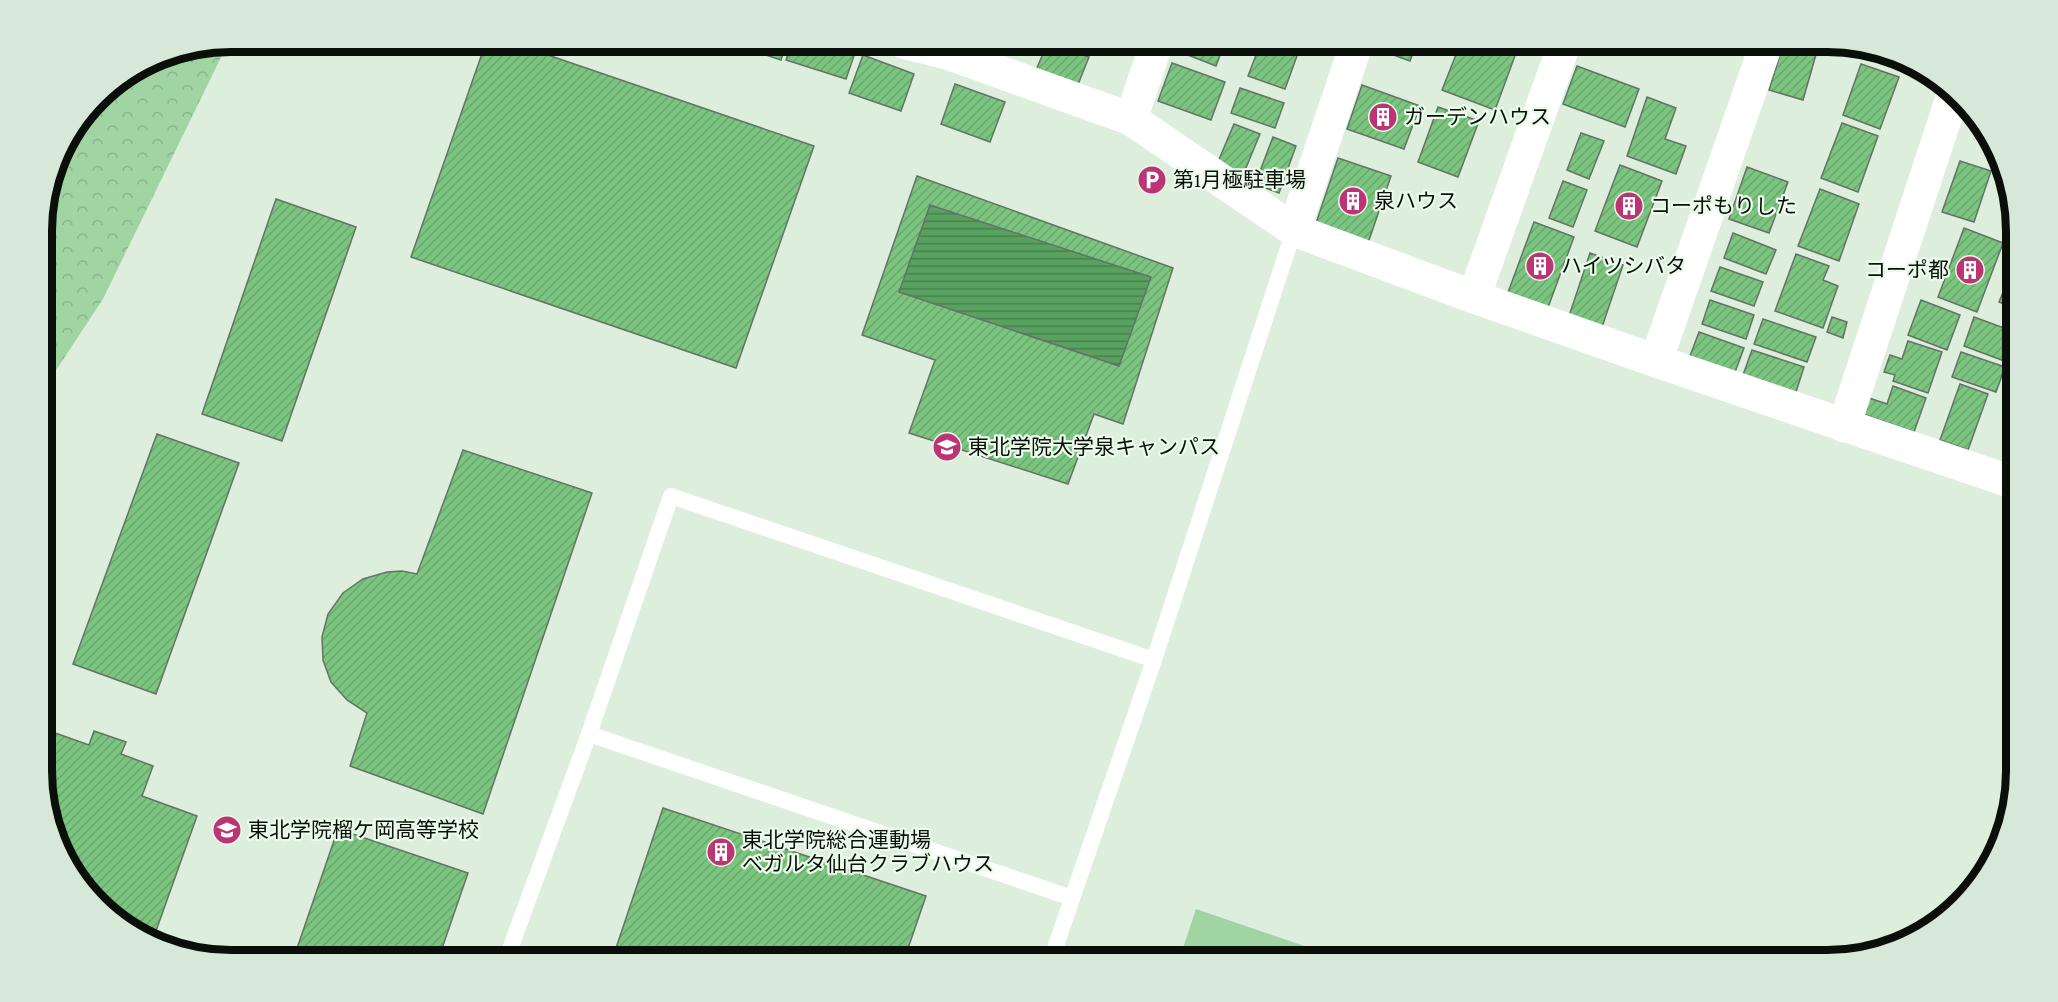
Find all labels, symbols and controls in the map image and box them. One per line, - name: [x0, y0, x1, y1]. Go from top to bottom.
- building icon: ガーデンハウス: [1367, 101, 1399, 133]
- place label: ガーデンハウス: [1404, 105, 1551, 129]
- parking icon: 第1月極駐車場: [1136, 164, 1168, 196]
- place label: 第1月極駐車場: [1173, 168, 1306, 192]
- building icon: 泉ハウス: [1337, 185, 1369, 217]
- place label: 泉ハウス: [1374, 189, 1458, 213]
- building icon: コーポもりした: [1613, 190, 1645, 222]
- place label: コーポもりした: [1650, 194, 1797, 218]
- building icon: ハイツシバタ: [1524, 250, 1556, 282]
- place label: ハイツシバタ: [1561, 254, 1686, 278]
- building icon: コーポ都: [1954, 254, 1986, 286]
- place label: コーポ都: [1865, 258, 1949, 282]
- school or university icon: 東北学院大学泉キャンパス: [931, 431, 963, 463]
- place label: 東北学院大学泉キャンパス: [968, 435, 1220, 459]
- school or university icon: 東北学院榴ケ岡高等学校: [211, 814, 243, 846]
- place label: 東北学院榴ケ岡高等学校: [248, 818, 479, 842]
- place label: 東北学院総合運動場 べガルタ仙台クラブハウス: [742, 828, 994, 876]
- building icon: 東北学院総合運動場 べガルタ仙台クラブハウス: [705, 836, 737, 868]

